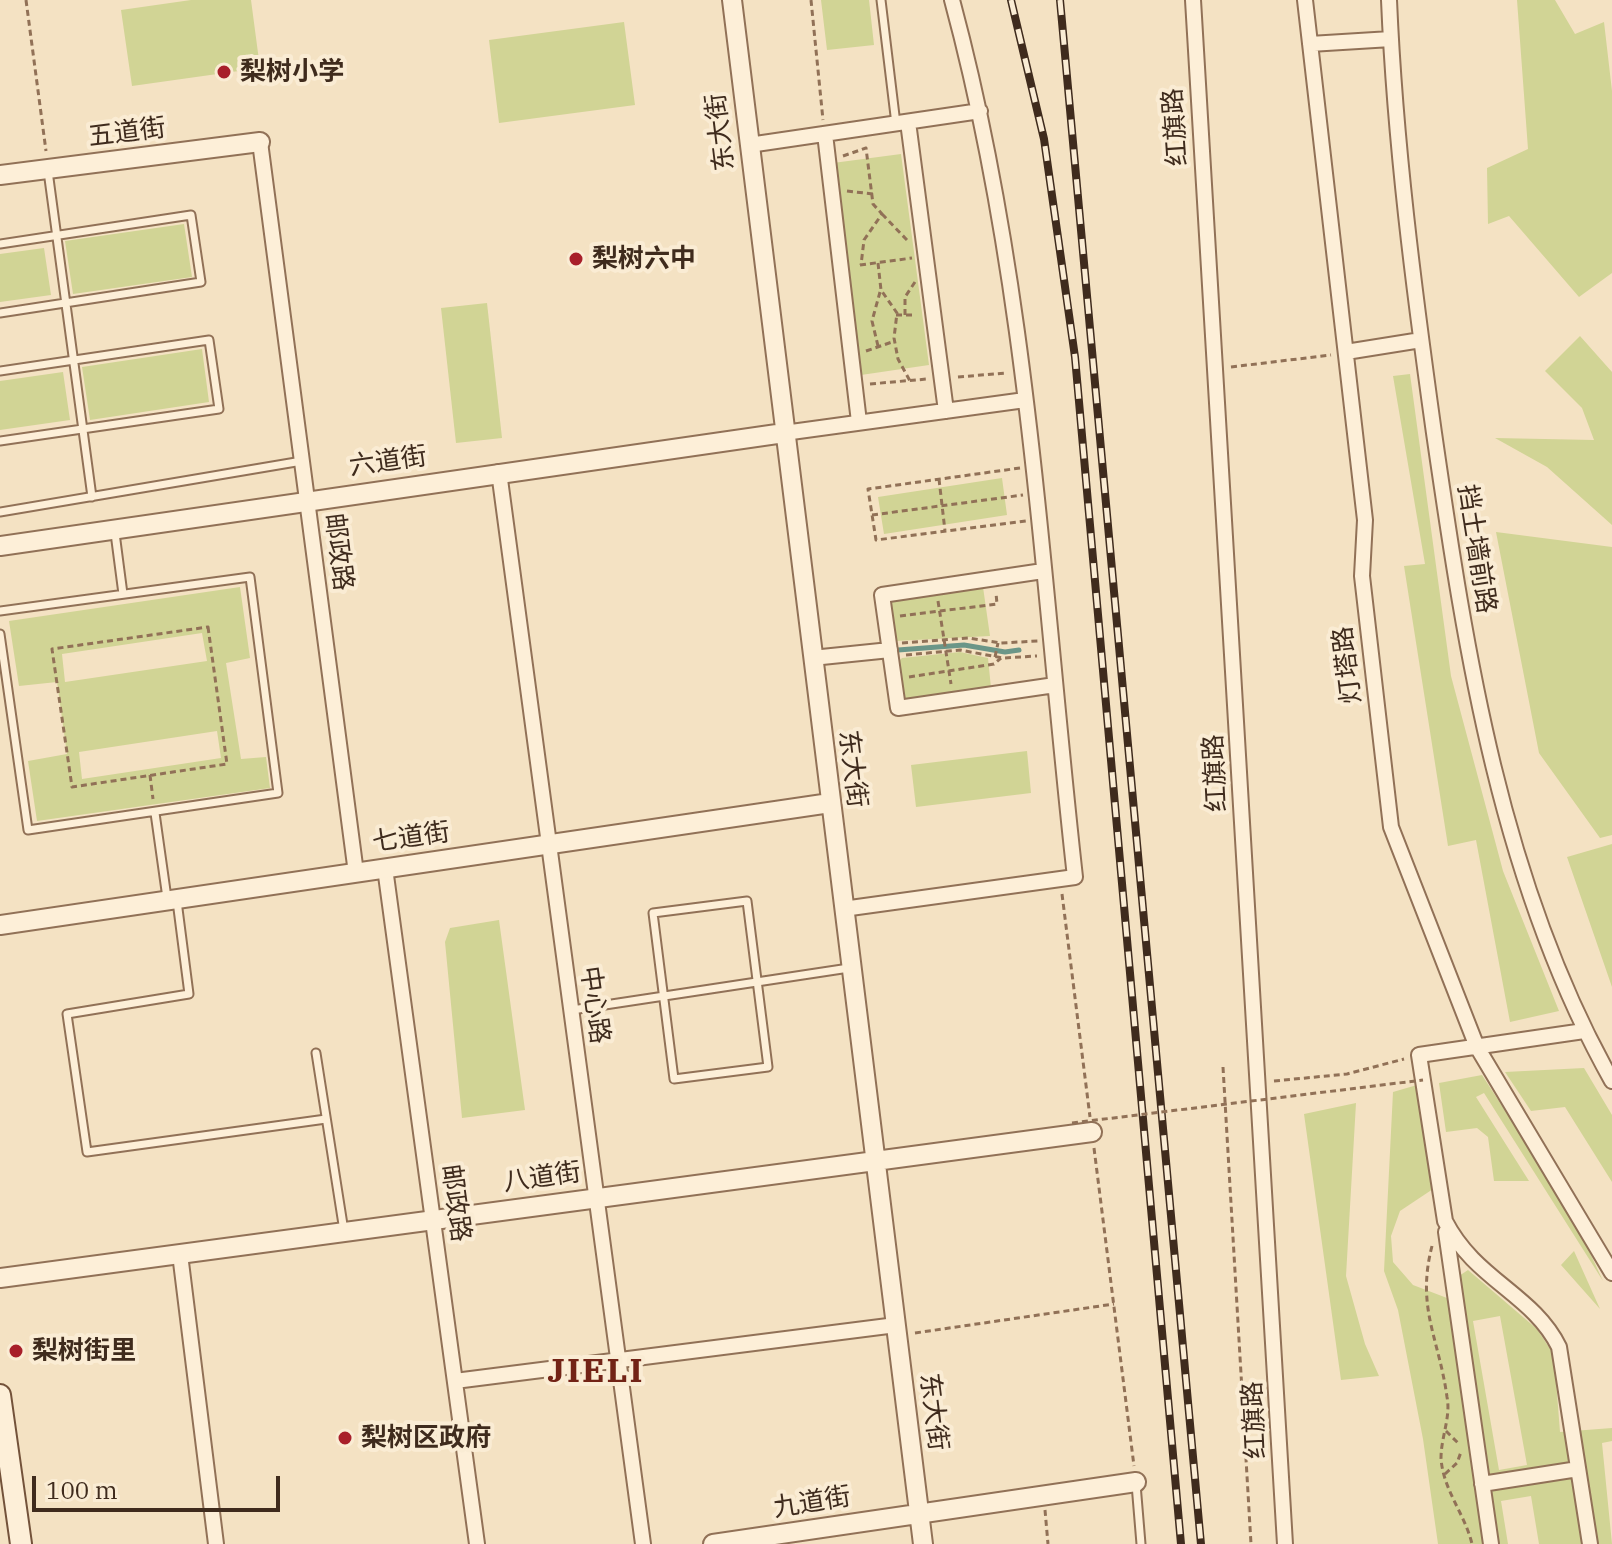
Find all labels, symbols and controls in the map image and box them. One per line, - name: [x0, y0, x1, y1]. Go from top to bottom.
- place label: 梨树小学: [240, 56, 344, 88]
- marker: 梨树小学: [215, 63, 233, 81]
- street label: 红旗路: [1158, 87, 1194, 167]
- street label: 东大街: [701, 91, 741, 173]
- street label: 五道街: [86, 113, 168, 153]
- place label: 梨树六中: [592, 243, 696, 275]
- marker: 梨树六中: [567, 250, 585, 268]
- street label: 六道街: [347, 441, 429, 483]
- street label: 挡土墙前路: [1450, 482, 1502, 616]
- street label: 邮政路: [318, 511, 358, 593]
- street label: 灯塔路: [1328, 624, 1368, 706]
- street label: 东大街: [832, 728, 872, 810]
- street label: 红旗路: [1198, 733, 1234, 813]
- street label: 七道街: [370, 817, 452, 859]
- street label: 中心路: [573, 964, 615, 1046]
- street label: 八道街: [501, 1157, 583, 1199]
- street label: 邮政路: [434, 1162, 476, 1244]
- place label: 梨树街里: [32, 1335, 136, 1367]
- marker: 梨树街里: [7, 1342, 25, 1360]
- district label: JIELI: [547, 1352, 645, 1392]
- street label: 东大街: [913, 1371, 953, 1453]
- street label: 红旗路: [1237, 1380, 1273, 1460]
- place label: 梨树区政府: [361, 1422, 491, 1454]
- marker: 梨树区政府: [336, 1429, 354, 1447]
- scale bar: [36, 1460, 284, 1510]
- text: 100 m: [46, 1474, 118, 1506]
- street label: 九道街: [771, 1481, 853, 1525]

